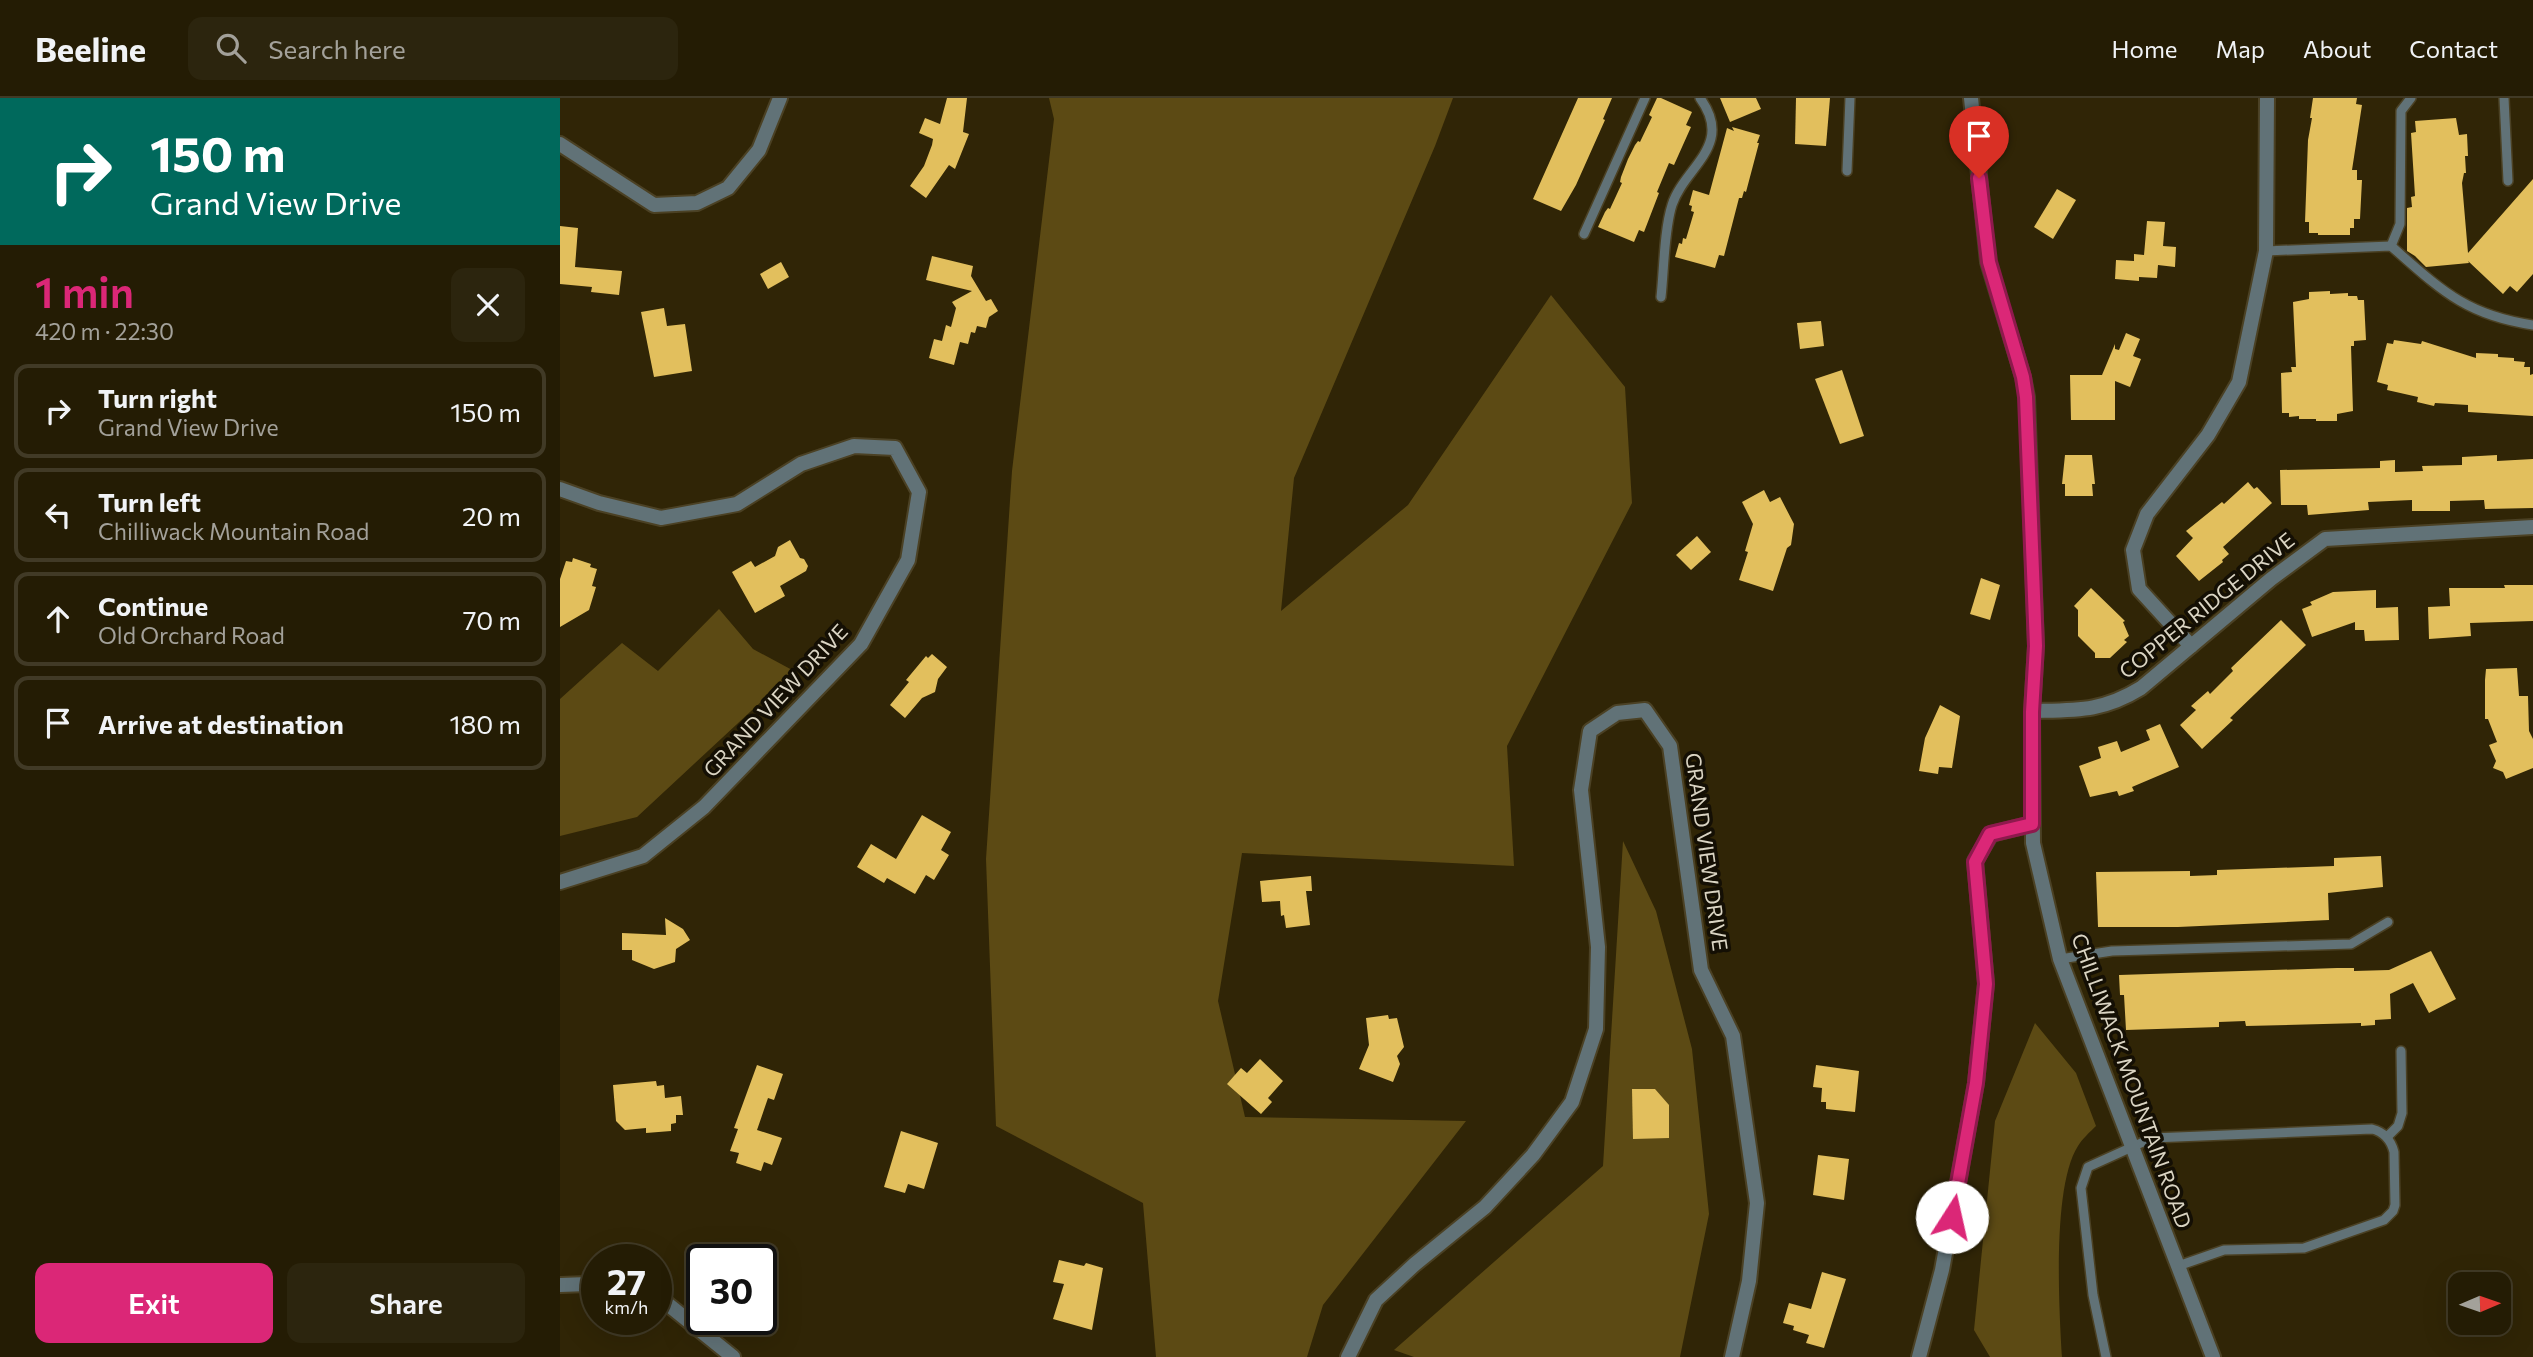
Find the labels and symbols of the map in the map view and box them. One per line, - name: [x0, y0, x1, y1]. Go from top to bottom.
- pin: [1949, 106, 2009, 178]
- street label: COPPER RIDGE DRIVE: [2113, 527, 2299, 683]
- street label: GRAND VIEW DRIVE: [698, 618, 852, 782]
- street label: GRAND VIEW DRIVE: [1681, 751, 1734, 952]
- street label: CHILLIWACK MOUNTAIN ROAD: [2067, 929, 2198, 1231]
- position arrow: [1915, 1180, 1989, 1254]
- speed limit sign: 30: [686, 1244, 777, 1335]
- north arrow: [2448, 1272, 2511, 1335]

